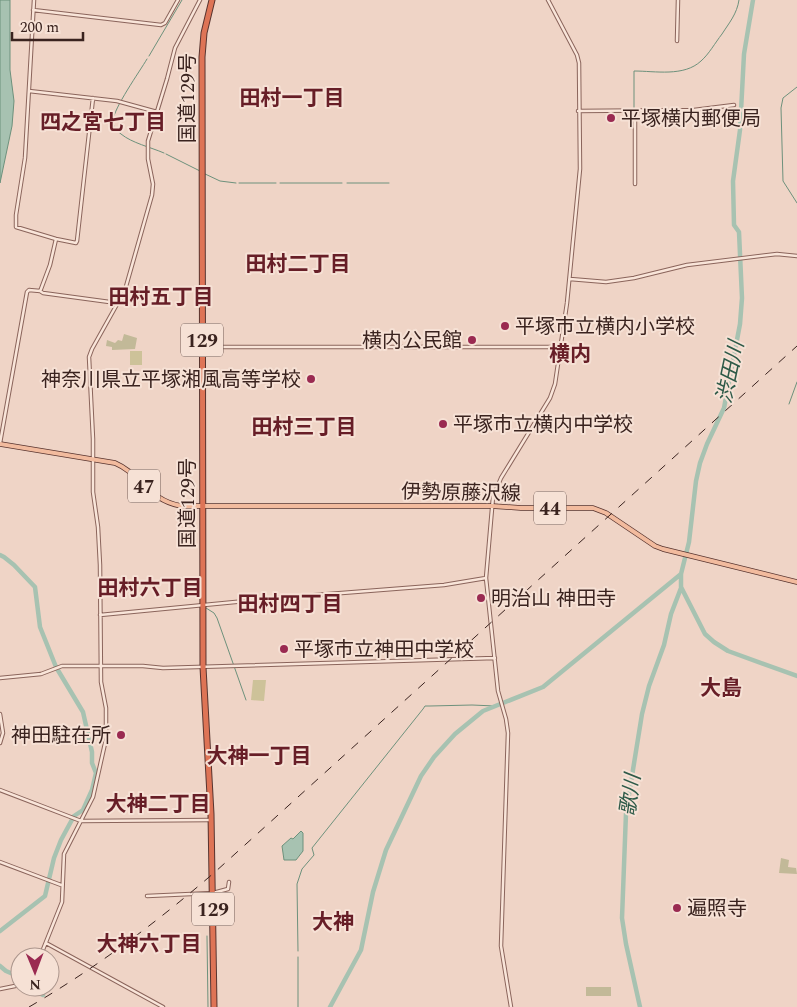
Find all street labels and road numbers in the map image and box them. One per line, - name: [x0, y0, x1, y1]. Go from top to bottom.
- street label: 国道129号: [173, 53, 203, 143]
- road number: 129: [181, 324, 223, 356]
- street label: 国道129号: [173, 458, 203, 548]
- road number: 47: [128, 470, 160, 502]
- street label: 伊勢原藤沢線: [401, 477, 521, 509]
- road number: 44: [534, 492, 566, 524]
- road number: 129: [192, 892, 234, 926]

